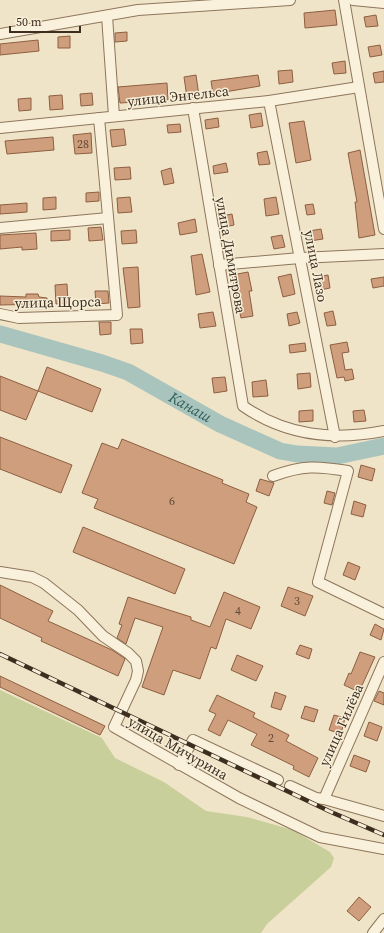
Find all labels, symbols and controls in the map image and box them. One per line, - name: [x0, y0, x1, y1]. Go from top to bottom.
- scale bar: [10, 8, 80, 34]
- text: 50 m: [16, 14, 42, 30]
- street label: улица Энгельса: [126, 81, 231, 111]
- house number: 28: [77, 136, 89, 152]
- street label: улица Димитрова: [211, 195, 251, 316]
- street label: улица Лазо: [299, 228, 333, 304]
- street label: улица Щорса: [14, 291, 102, 313]
- water label: Канаш: [164, 386, 216, 427]
- house number: 6: [169, 493, 175, 509]
- house number: 3: [294, 593, 300, 609]
- house number: 4: [235, 603, 241, 619]
- street label: улица Гилёва: [314, 680, 368, 769]
- street label: улица Мичурина: [124, 711, 232, 785]
- house number: 2: [268, 730, 274, 746]

